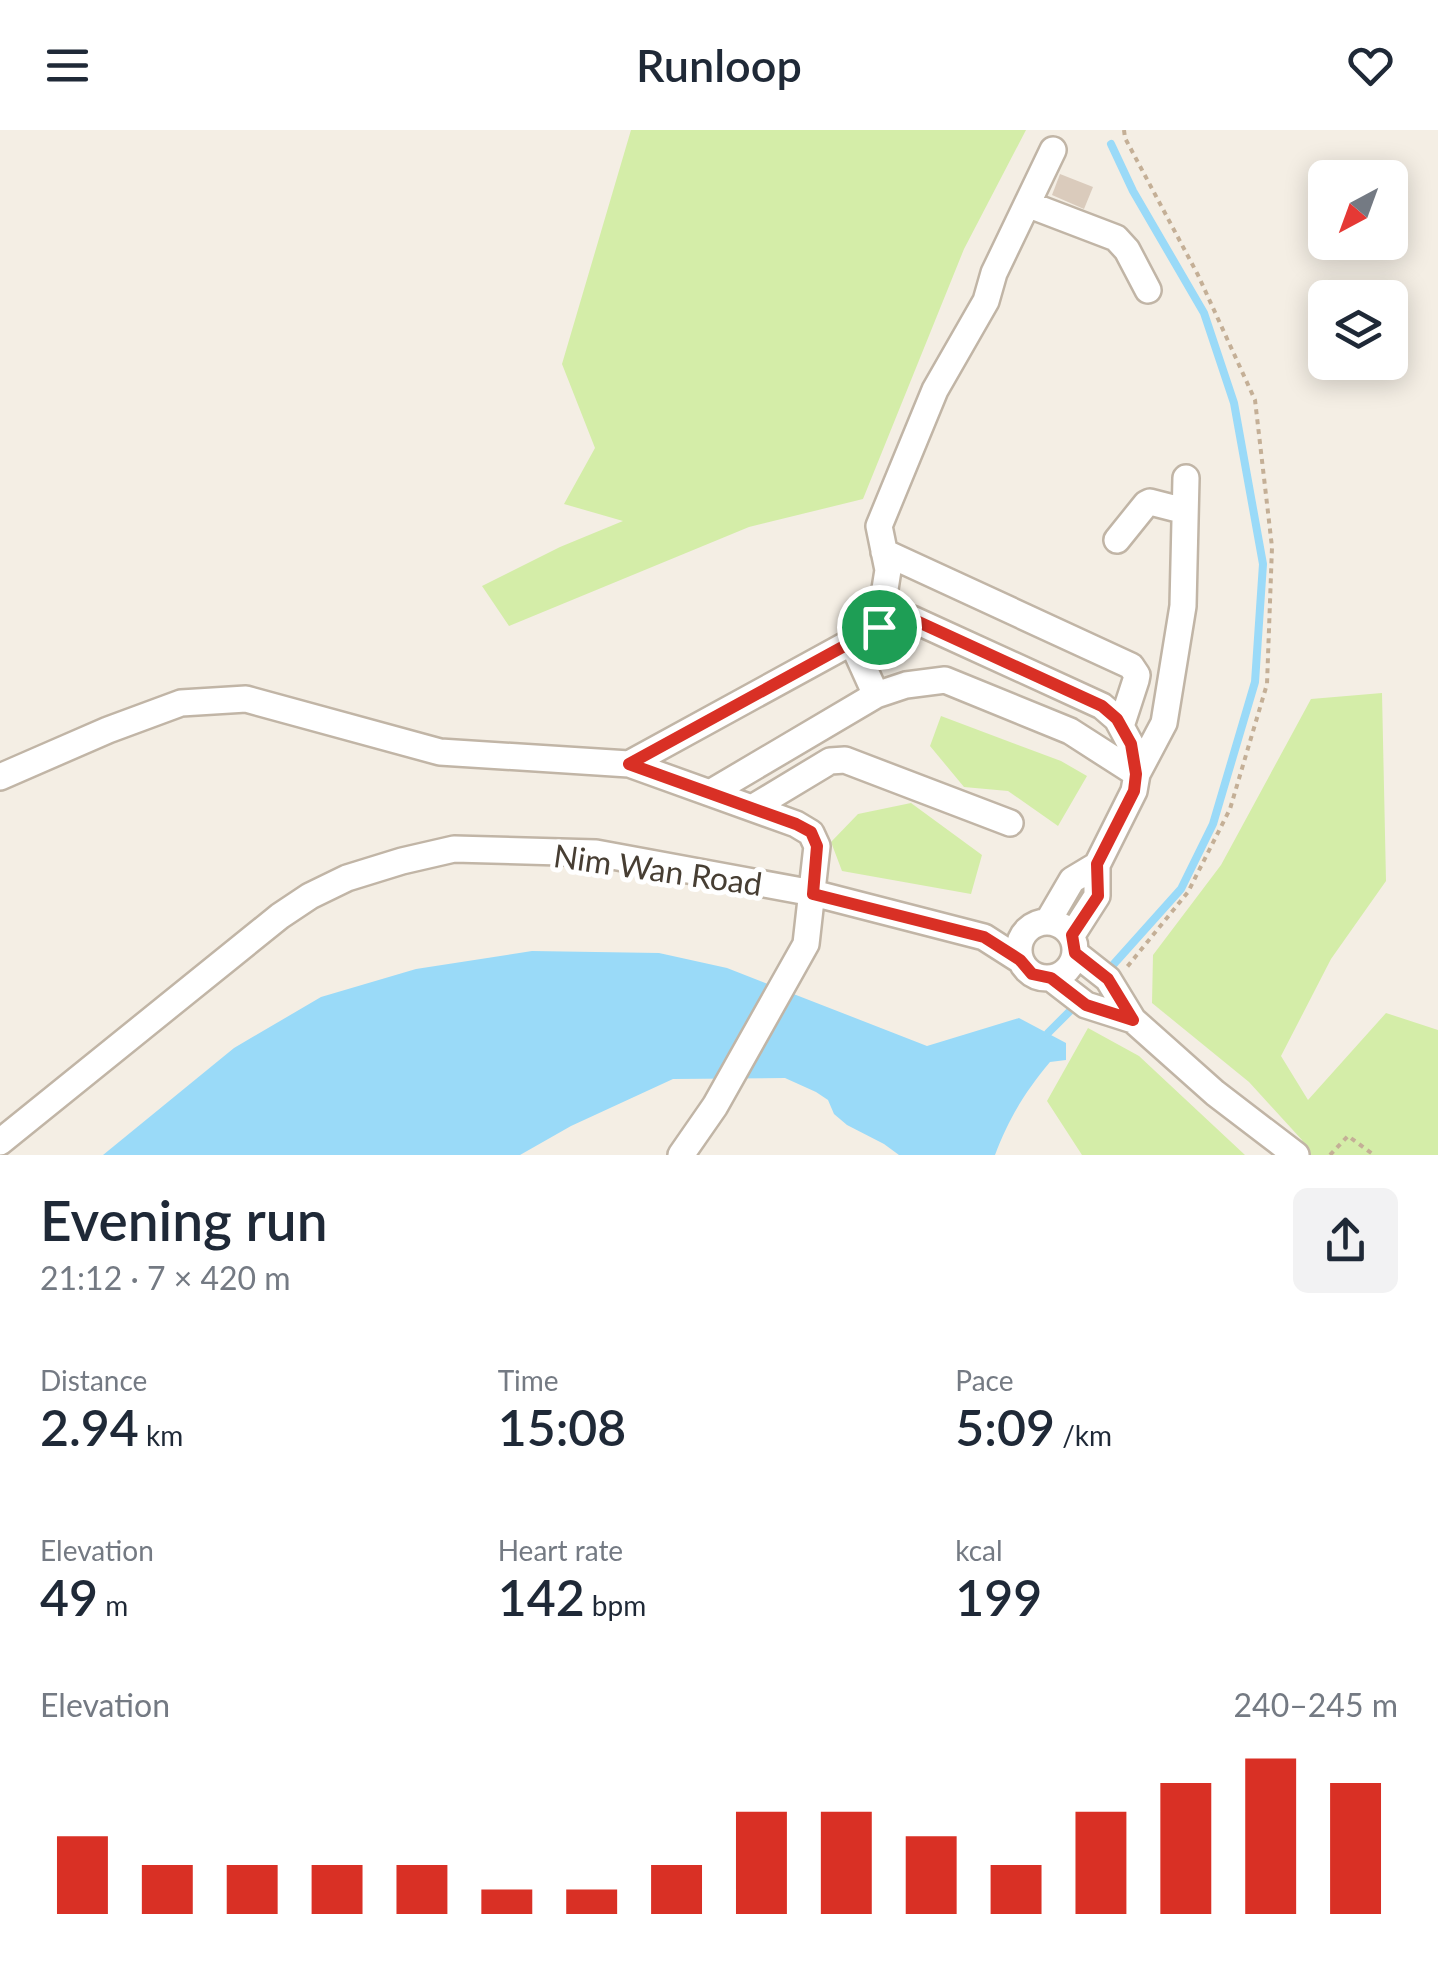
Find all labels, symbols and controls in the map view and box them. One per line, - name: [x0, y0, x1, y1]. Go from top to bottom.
- icon: menu: [40, 38, 95, 93]
- text: Runloop: [636, 38, 802, 92]
- icon: heart: [1343, 38, 1398, 93]
- north arrow: [1308, 160, 1408, 260]
- map controls: [1308, 160, 1408, 380]
- button: layers: [1308, 280, 1408, 380]
- pin: [837, 585, 922, 670]
- icon: arrive: [852, 600, 907, 655]
- street label: Nim Wan Road: [551, 835, 765, 903]
- text: Evening run: [40, 1187, 328, 1253]
- button: share: [1293, 1188, 1398, 1293]
- text: 21:12 · 7 × 420 m: [40, 1258, 291, 1297]
- text: Distance: [40, 1363, 147, 1397]
- text: Time: [498, 1363, 559, 1397]
- text: Pace: [955, 1363, 1014, 1397]
- text: 2.94: [40, 1397, 139, 1457]
- text: 15:08: [498, 1397, 626, 1457]
- text: 5:09: [955, 1397, 1055, 1457]
- text: km: [139, 1418, 183, 1452]
- text: /km: [1055, 1418, 1112, 1452]
- text: Elevation: [40, 1533, 154, 1567]
- text: Heart rate: [498, 1533, 623, 1567]
- text: kcal: [955, 1533, 1003, 1567]
- text: 49: [40, 1567, 98, 1627]
- text: 142: [498, 1567, 585, 1627]
- text: 199: [955, 1567, 1042, 1627]
- text: m: [98, 1588, 128, 1622]
- text: bpm: [585, 1588, 646, 1622]
- text: Elevation: [40, 1685, 170, 1724]
- text: 240–245 m: [1234, 1685, 1398, 1724]

